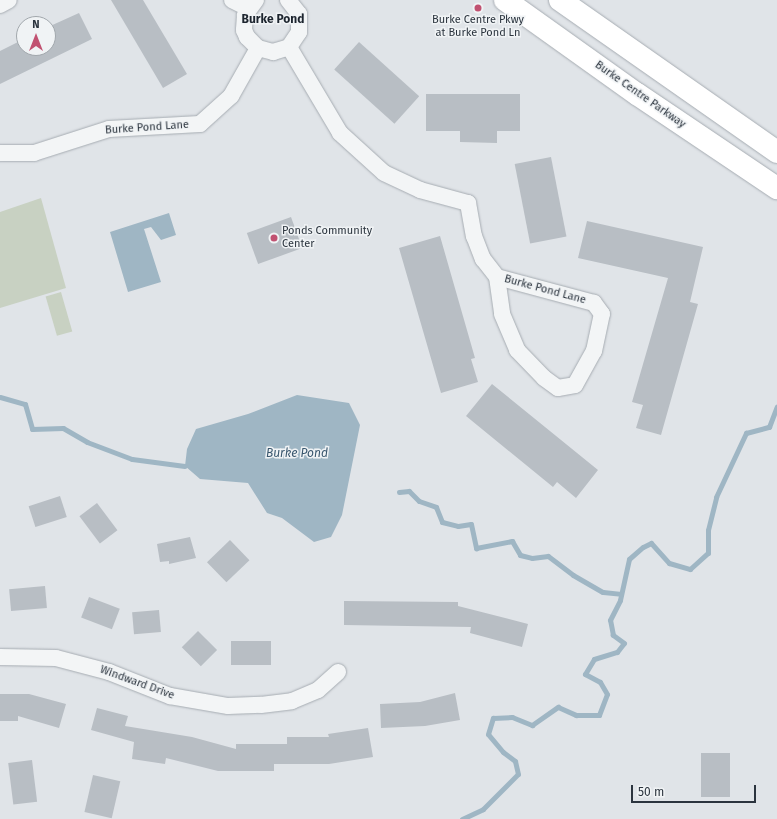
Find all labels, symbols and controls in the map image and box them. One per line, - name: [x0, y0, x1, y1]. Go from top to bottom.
- marker: Burke Centre Pkwy at Burke Pond Ln: [473, 3, 483, 13]
- district label: Burke Pond: [242, 13, 304, 27]
- place label: Burke Centre Pkwy at Burke Pond Ln: [432, 14, 524, 40]
- north arrow: [16, 16, 56, 56]
- text: N: [32, 18, 40, 31]
- street label: Burke Centre Parkway: [592, 59, 688, 131]
- street label: Burke Pond Lane: [105, 118, 189, 138]
- place label: Ponds Community Center: [282, 225, 372, 251]
- marker: Ponds Community Center: [269, 233, 279, 243]
- street label: Burke Pond Lane: [503, 273, 587, 307]
- water label: Burke Pond: [266, 447, 328, 461]
- street label: Windward Drive: [98, 663, 176, 703]
- scale bar: [633, 777, 758, 803]
- text: 50 m: [638, 785, 664, 799]

